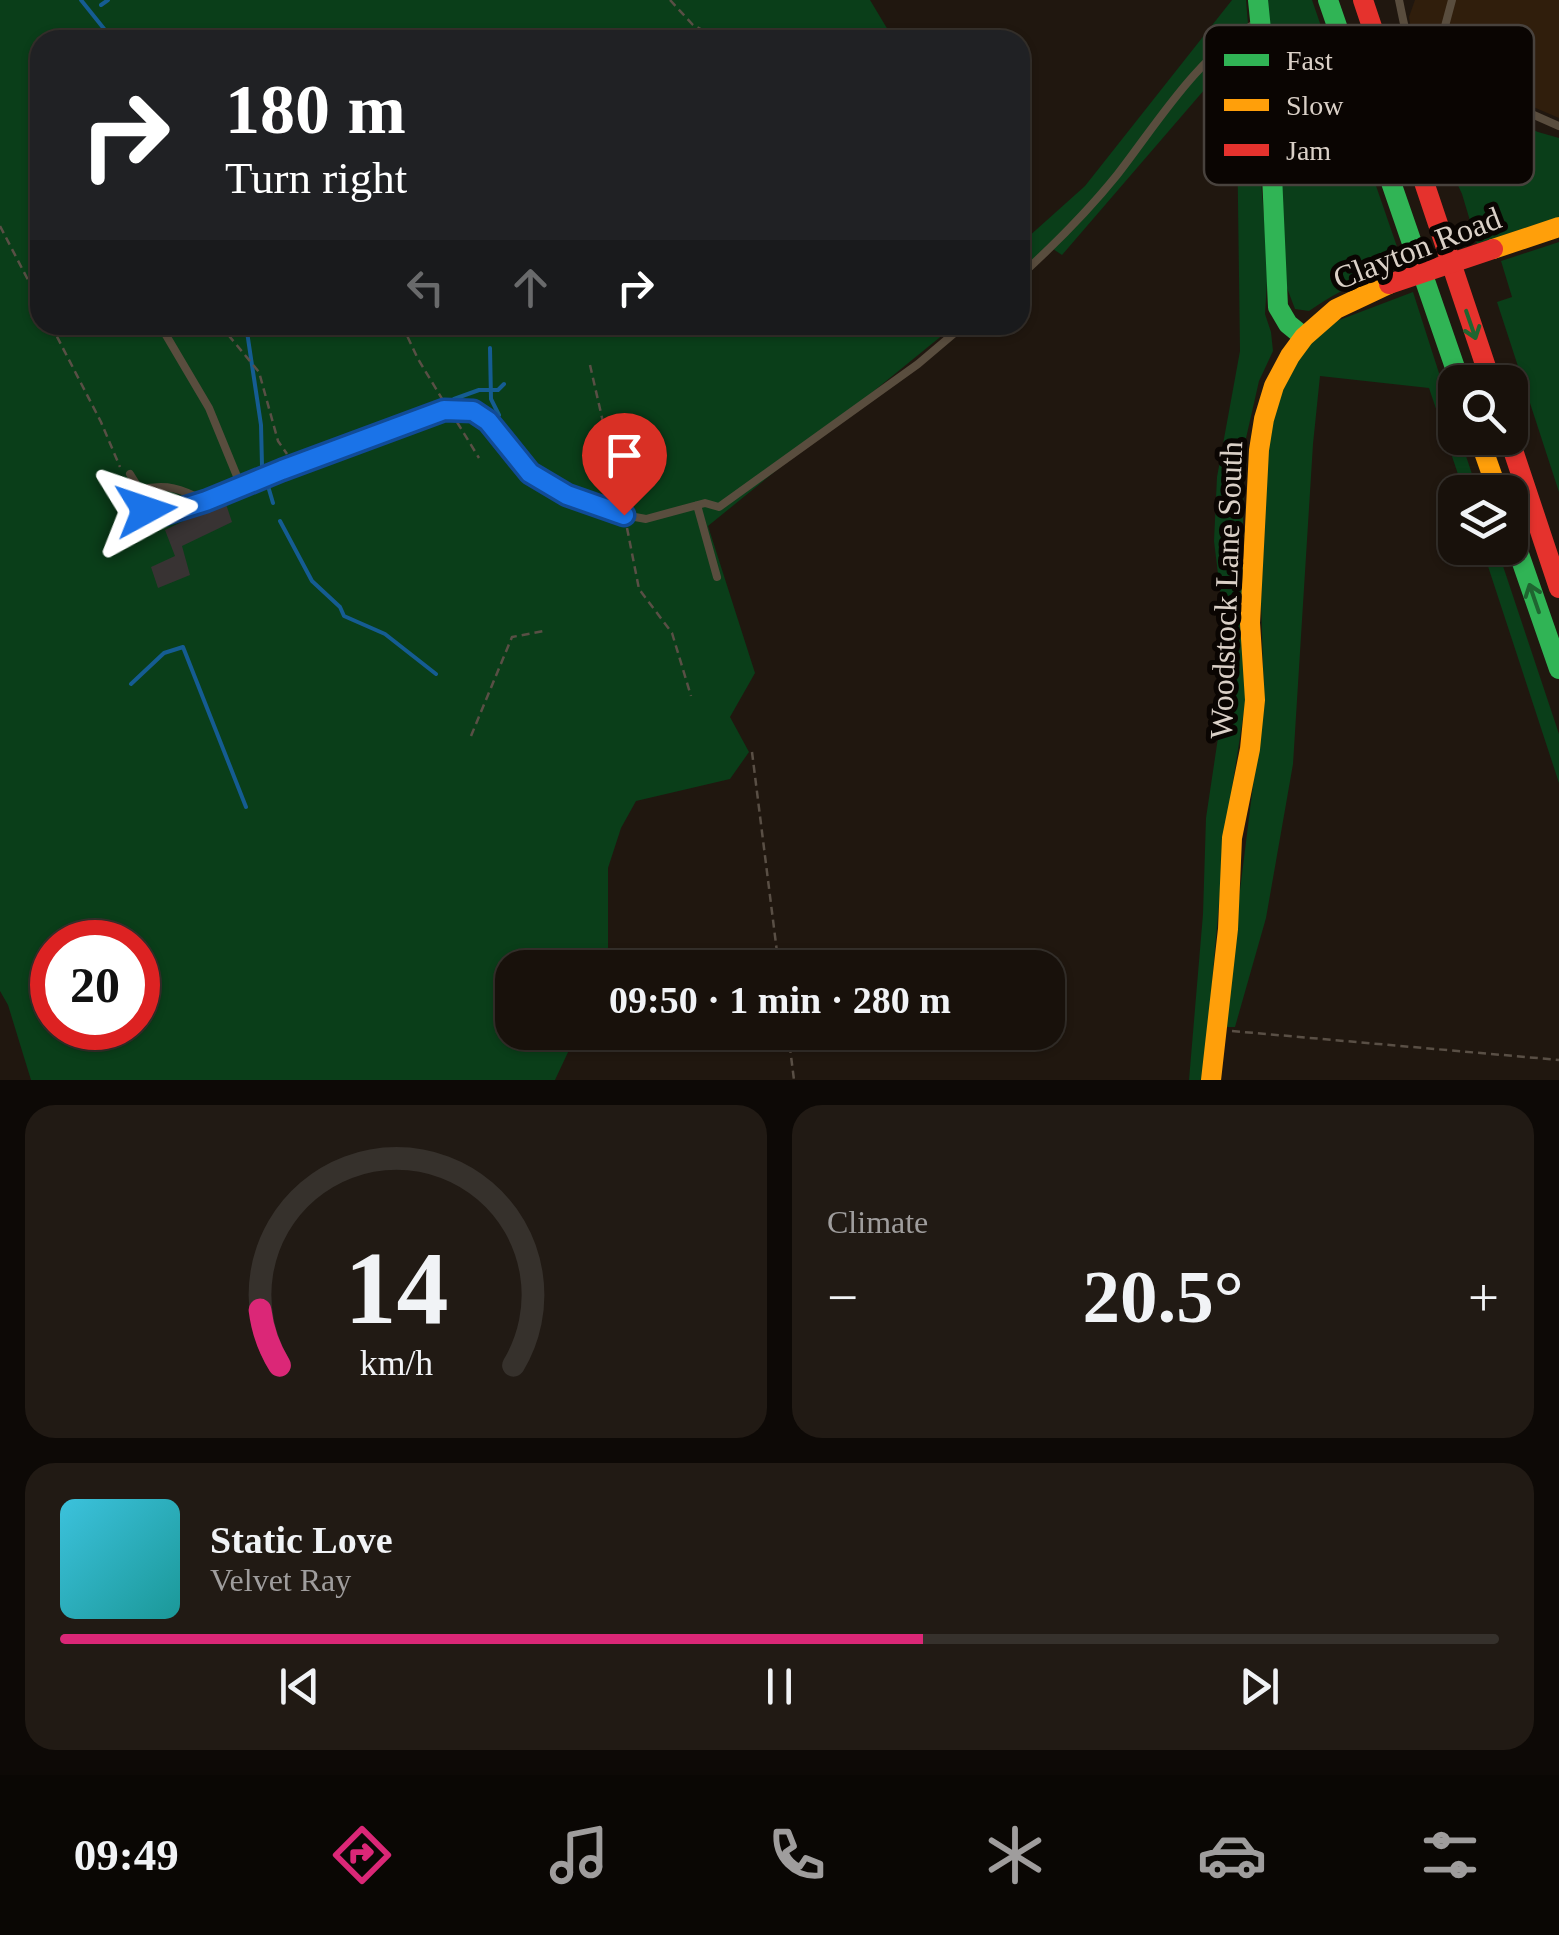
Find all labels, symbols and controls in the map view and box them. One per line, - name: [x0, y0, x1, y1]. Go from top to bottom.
- legend: [1204, 25, 1534, 185]
- text: Fast: [1286, 45, 1333, 76]
- icon: right: [60, 70, 190, 200]
- text: 180 m: [225, 71, 406, 148]
- text: Slow: [1286, 90, 1344, 121]
- text: Jam: [1286, 135, 1331, 166]
- text: Turn right: [225, 153, 407, 203]
- street label: Clayton Road: [1328, 200, 1506, 296]
- icon: left: [398, 260, 453, 315]
- icon: ahead: [503, 260, 558, 315]
- icon: right: [608, 260, 663, 315]
- one-way arrow: [1464, 309, 1482, 340]
- map controls: [1438, 365, 1528, 565]
- button: search: [1438, 365, 1528, 455]
- pin: [582, 413, 667, 516]
- icon: arrive: [597, 428, 652, 483]
- street label: Woodstock Lane South: [1203, 441, 1249, 739]
- position arrow: [94, 458, 198, 562]
- button: layers: [1438, 475, 1528, 565]
- one-way arrow: [1524, 583, 1542, 615]
- speed limit sign: 20: [30, 920, 160, 1050]
- text: 09:50 · 1 min · 280 m: [609, 979, 951, 1021]
- text: Climate: [827, 1204, 928, 1240]
- text: 14: [344, 1230, 448, 1345]
- text: 20.5°: [1082, 1255, 1244, 1338]
- text: −: [827, 1267, 858, 1328]
- text: +: [1468, 1267, 1499, 1328]
- text: km/h: [359, 1343, 433, 1383]
- text: Static Love: [210, 1519, 393, 1561]
- text: Velvet Ray: [210, 1562, 351, 1598]
- icon: previous: [272, 1659, 327, 1714]
- icon: pause: [752, 1659, 807, 1714]
- icon: next: [1232, 1659, 1287, 1714]
- icon: directions: [327, 1820, 397, 1890]
- icon: music: [544, 1820, 614, 1890]
- icon: phone: [762, 1820, 832, 1890]
- icon: climate: [980, 1820, 1050, 1890]
- icon: car: [1197, 1820, 1267, 1890]
- icon: filters: [1415, 1820, 1485, 1890]
- text: 09:49: [74, 1830, 179, 1880]

